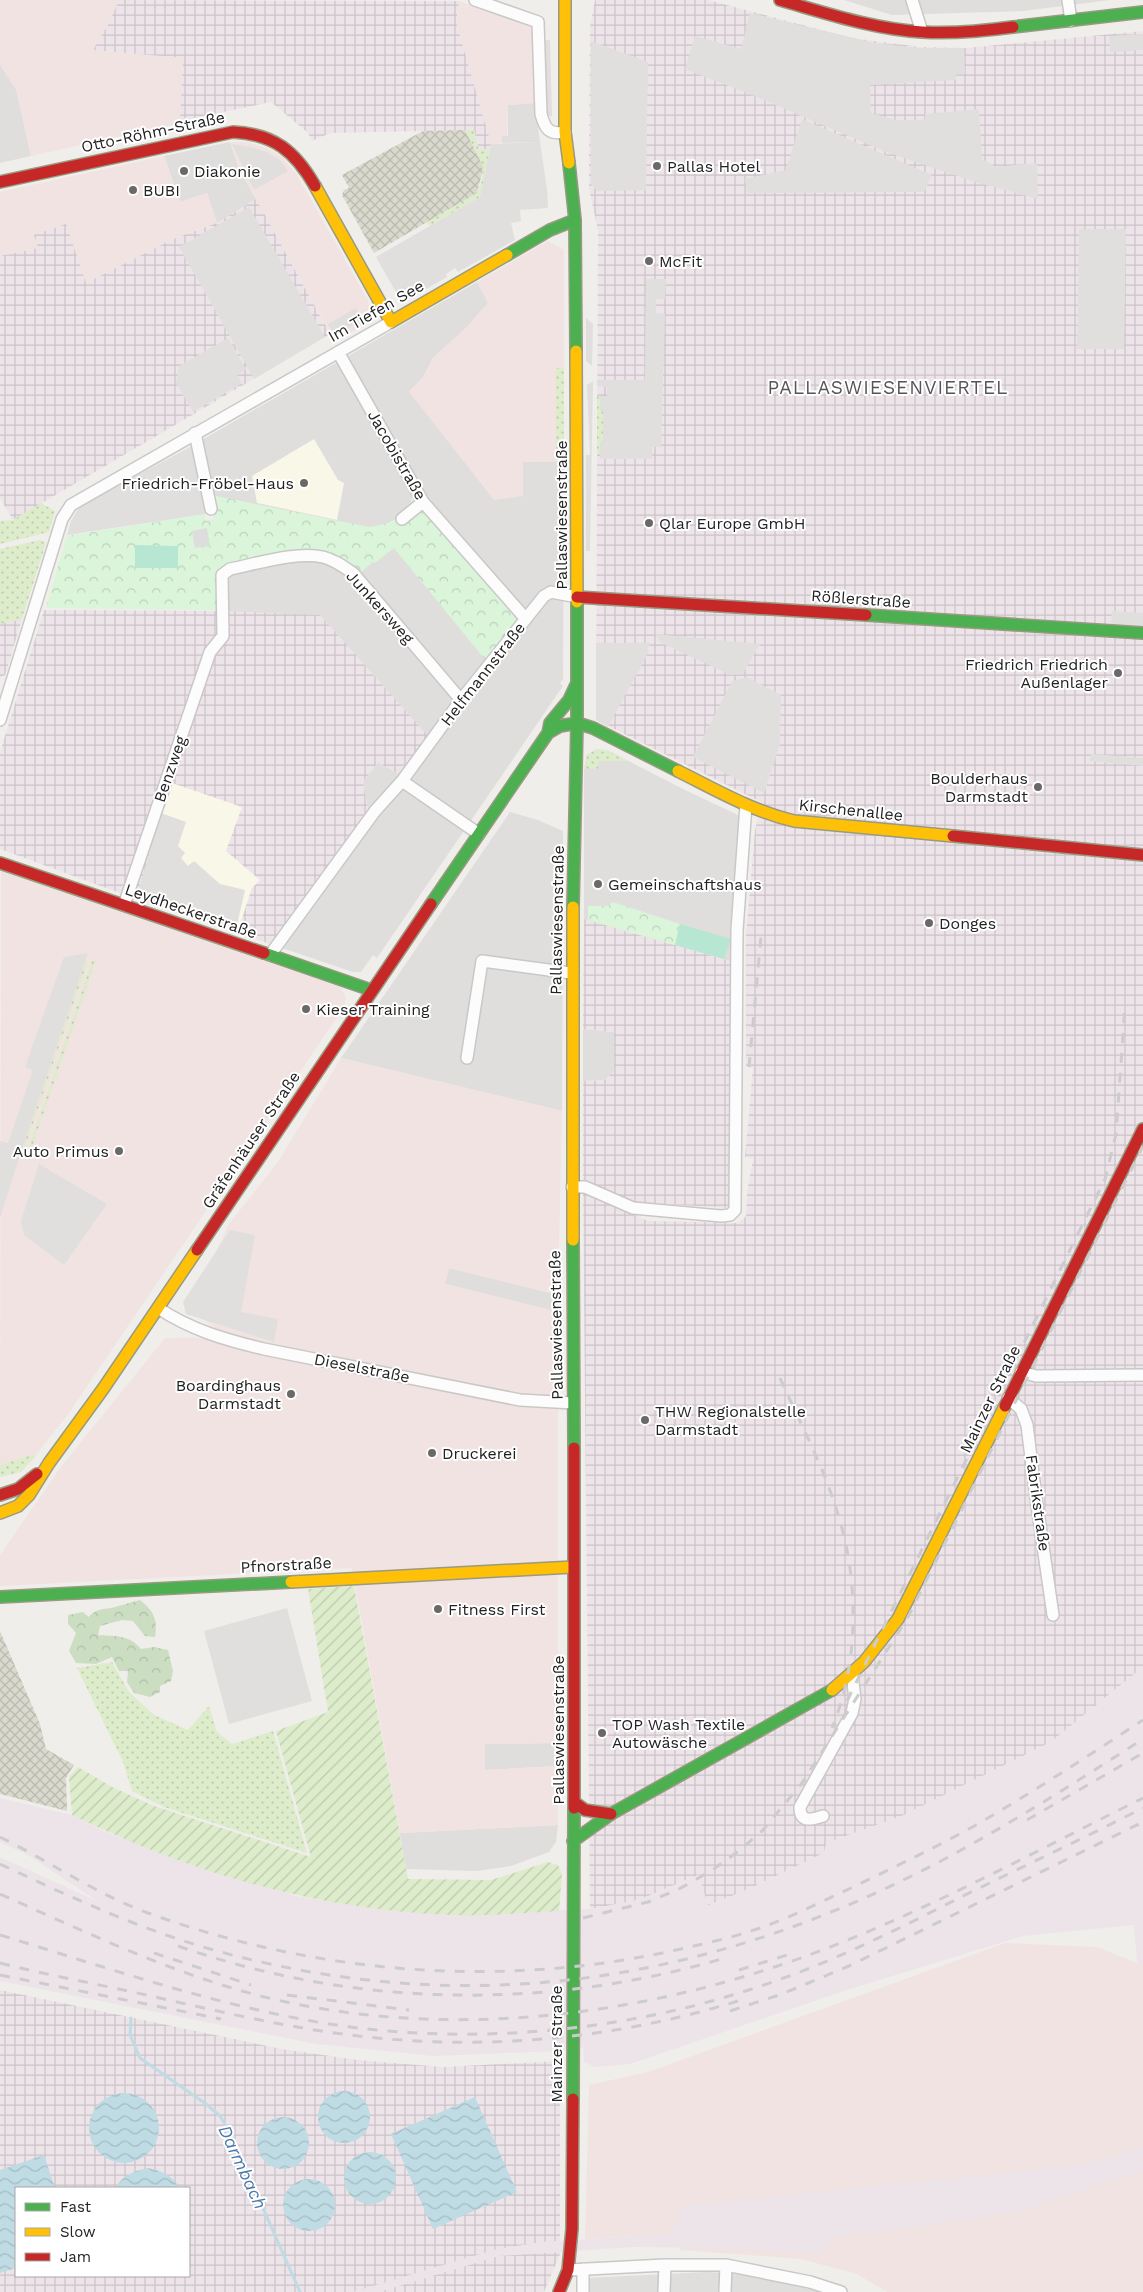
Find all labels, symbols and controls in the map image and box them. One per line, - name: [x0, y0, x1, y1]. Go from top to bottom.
- street label: Otto-Röhm-Straße: [79, 107, 227, 157]
- place label: Pallas Hotel: [667, 157, 761, 176]
- marker: Pallas Hotel: [651, 160, 663, 172]
- place label: Diakonie: [194, 162, 261, 181]
- marker: Diakonie: [178, 165, 190, 177]
- place label: BUBI: [143, 181, 180, 200]
- marker: BUBI: [127, 184, 139, 196]
- place label: McFit: [659, 252, 703, 271]
- marker: McFit: [643, 255, 655, 267]
- street label: Im Tiefen See: [325, 276, 427, 346]
- district label: PALLASWIESENVIERTEL: [768, 376, 1008, 399]
- street label: Jacobistraße: [364, 407, 430, 503]
- street label: Pallaswiesenstraße: [552, 440, 571, 590]
- place label: Friedrich-Fröbel-Haus: [121, 474, 294, 493]
- marker: Friedrich-Fröbel-Haus: [298, 477, 310, 489]
- place label: Qlar Europe GmbH: [659, 514, 805, 533]
- marker: Qlar Europe GmbH: [643, 517, 655, 529]
- street label: Junkersweg: [342, 567, 418, 648]
- street label: Rößlerstraße: [811, 586, 911, 612]
- street label: Helfmannstraße: [437, 619, 529, 729]
- place label: Friedrich Friedrich Außenlager: [965, 655, 1108, 692]
- marker: Friedrich Friedrich Außenlager: [1112, 667, 1124, 679]
- street label: Benzweg: [150, 733, 190, 805]
- place label: Boulderhaus Darmstadt: [930, 769, 1028, 806]
- marker: Boulderhaus Darmstadt: [1032, 781, 1044, 793]
- street label: Kirschenallee: [798, 795, 904, 825]
- street label: Pallaswiesenstraße: [546, 845, 568, 995]
- place label: Gemeinschaftshaus: [608, 875, 762, 894]
- marker: Gemeinschaftshaus: [592, 878, 604, 890]
- street label: Leydheckerstraße: [122, 879, 260, 943]
- place label: Donges: [939, 914, 996, 933]
- marker: Donges: [923, 917, 935, 929]
- place label: Kieser Training: [316, 1000, 430, 1019]
- marker: Kieser Training: [300, 1003, 312, 1015]
- street label: Gräfenhäuser Straße: [198, 1068, 304, 1212]
- place label: Auto Primus: [13, 1142, 109, 1161]
- marker: Auto Primus: [113, 1145, 125, 1157]
- street label: Pallaswiesenstraße: [545, 1250, 567, 1400]
- street label: Mainzer Straße: [956, 1342, 1024, 1456]
- street label: Dieselstraße: [313, 1349, 411, 1387]
- place label: Boardinghaus Darmstadt: [176, 1376, 281, 1413]
- marker: Boardinghaus Darmstadt: [285, 1388, 297, 1400]
- place label: THW Regionalstelle Darmstadt: [655, 1402, 806, 1439]
- marker: THW Regionalstelle Darmstadt: [639, 1414, 651, 1426]
- place label: Druckerei: [442, 1444, 517, 1463]
- marker: Druckerei: [426, 1447, 438, 1459]
- street label: Fabrikstraße: [1022, 1453, 1054, 1553]
- street label: Pfnorstraße: [240, 1553, 332, 1577]
- place label: Fitness First: [448, 1600, 546, 1619]
- marker: Fitness First: [432, 1603, 444, 1615]
- street label: Pallaswiesenstraße: [549, 1655, 568, 1805]
- place label: TOP Wash Textile Autowäsche: [612, 1715, 745, 1752]
- marker: TOP Wash Textile Autowäsche: [596, 1727, 608, 1739]
- street label: Mainzer Straße: [547, 1985, 566, 2103]
- water label: Darmbach: [214, 2122, 272, 2212]
- legend: [15, 2187, 190, 2277]
- text: Fast: [60, 2198, 92, 2216]
- text: Slow: [60, 2223, 96, 2241]
- text: Jam: [60, 2248, 91, 2266]

